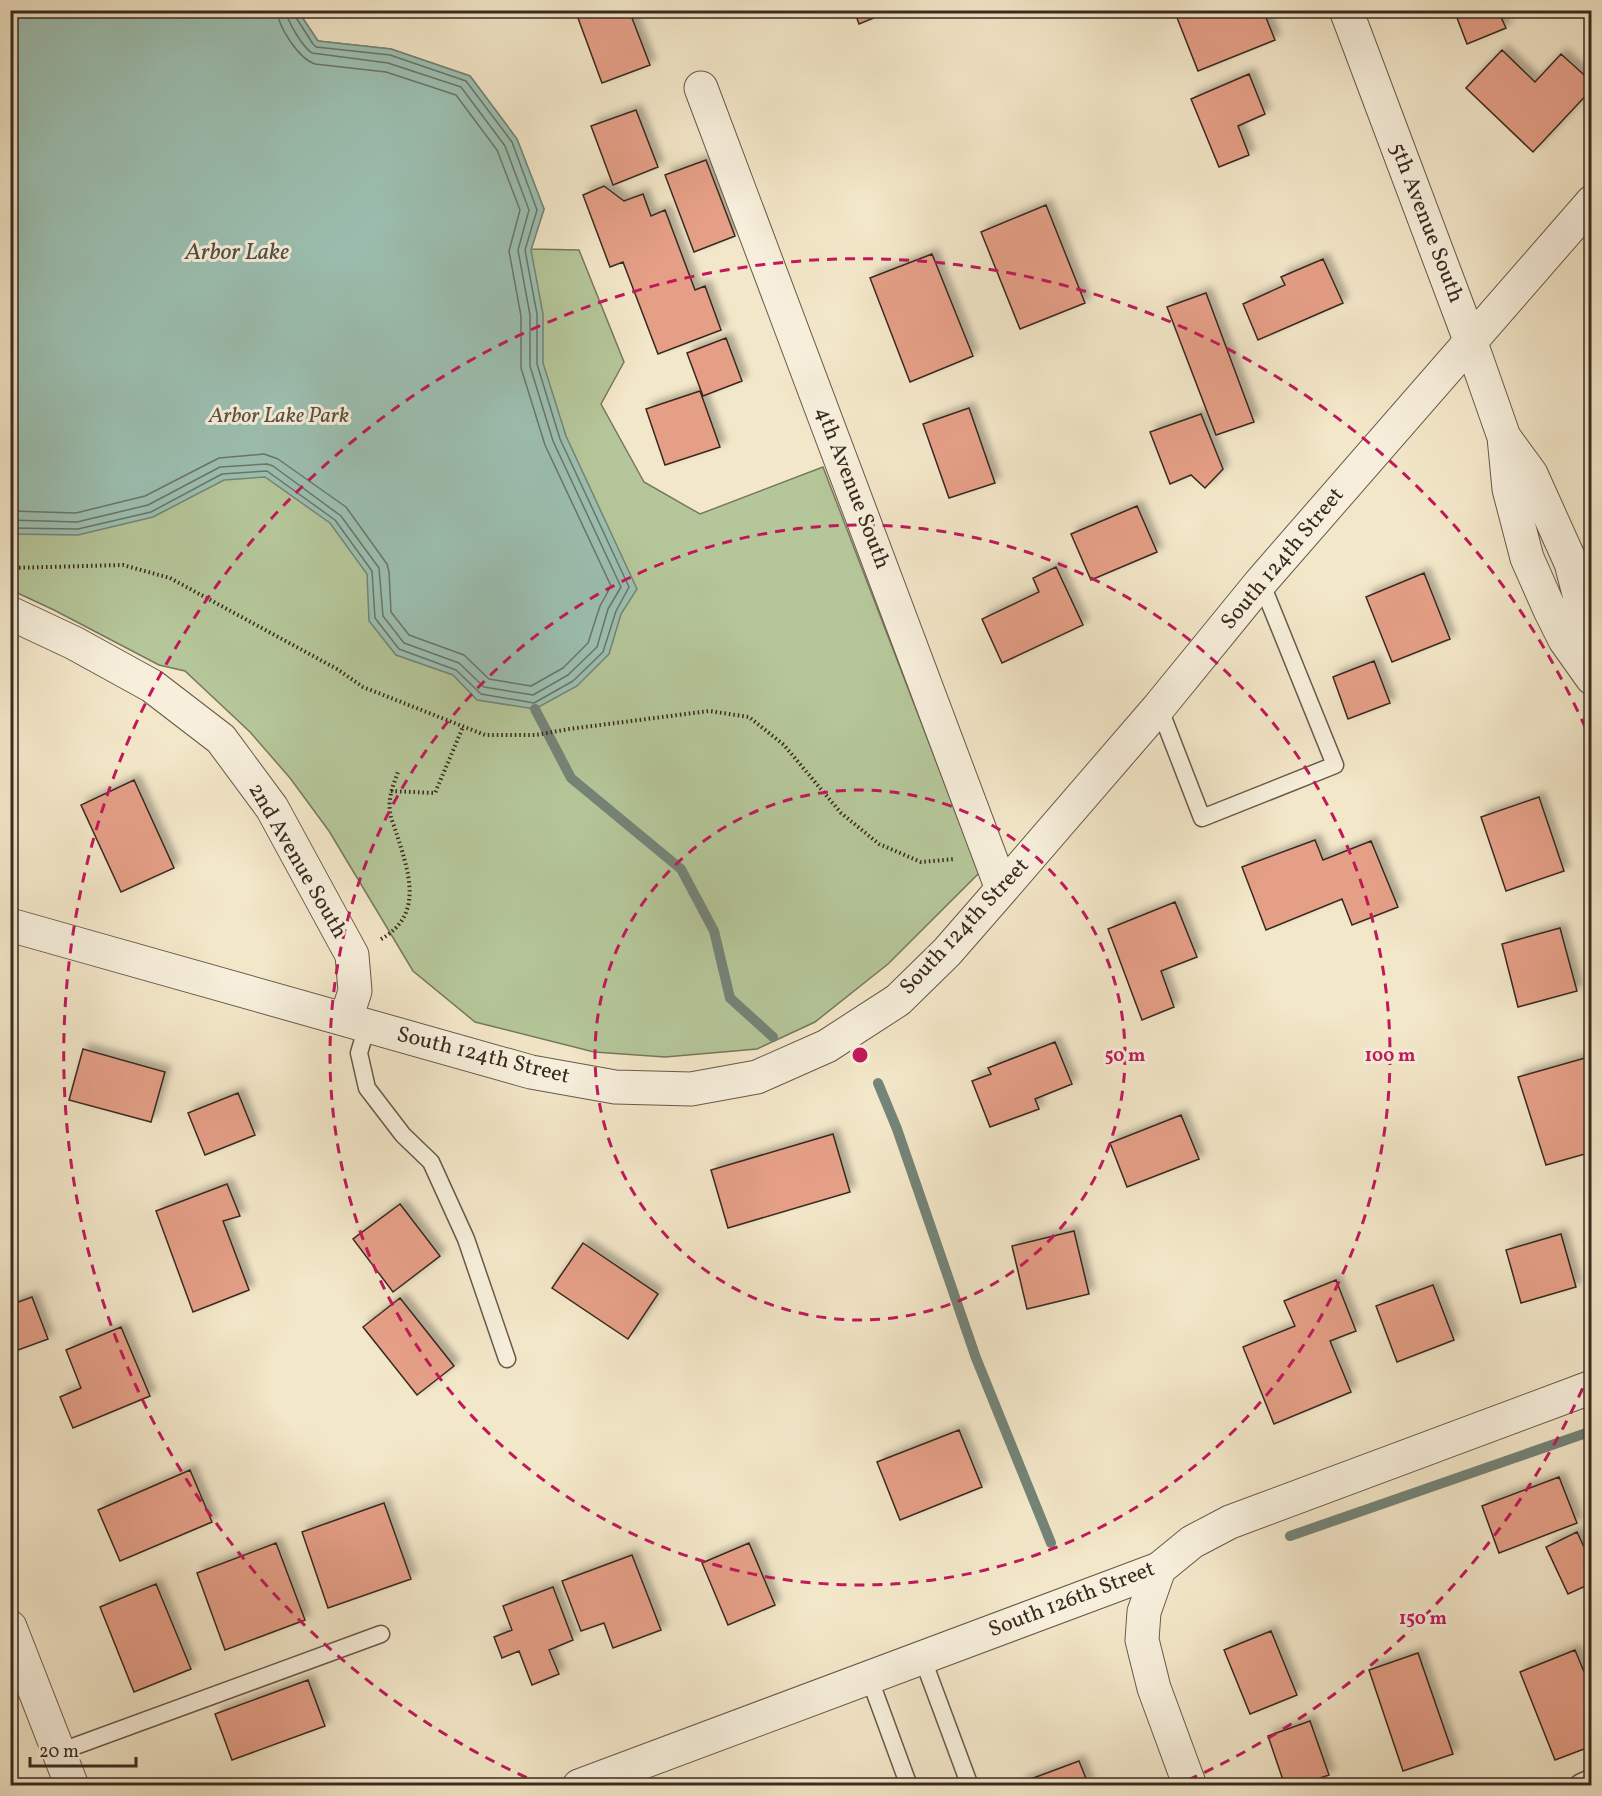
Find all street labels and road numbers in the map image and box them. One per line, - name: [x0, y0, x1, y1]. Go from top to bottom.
- street label: 5th Avenue South: [1381, 138, 1471, 308]
- street label: 4th Avenue South: [807, 402, 897, 574]
- street label: South 124th Street: [1214, 481, 1352, 637]
- street label: 2nd Avenue South: [240, 777, 354, 945]
- street label: South 124th Street: [893, 851, 1037, 1002]
- street label: South 124th Street: [393, 1020, 573, 1093]
- street label: South 126th Street: [984, 1554, 1160, 1646]

